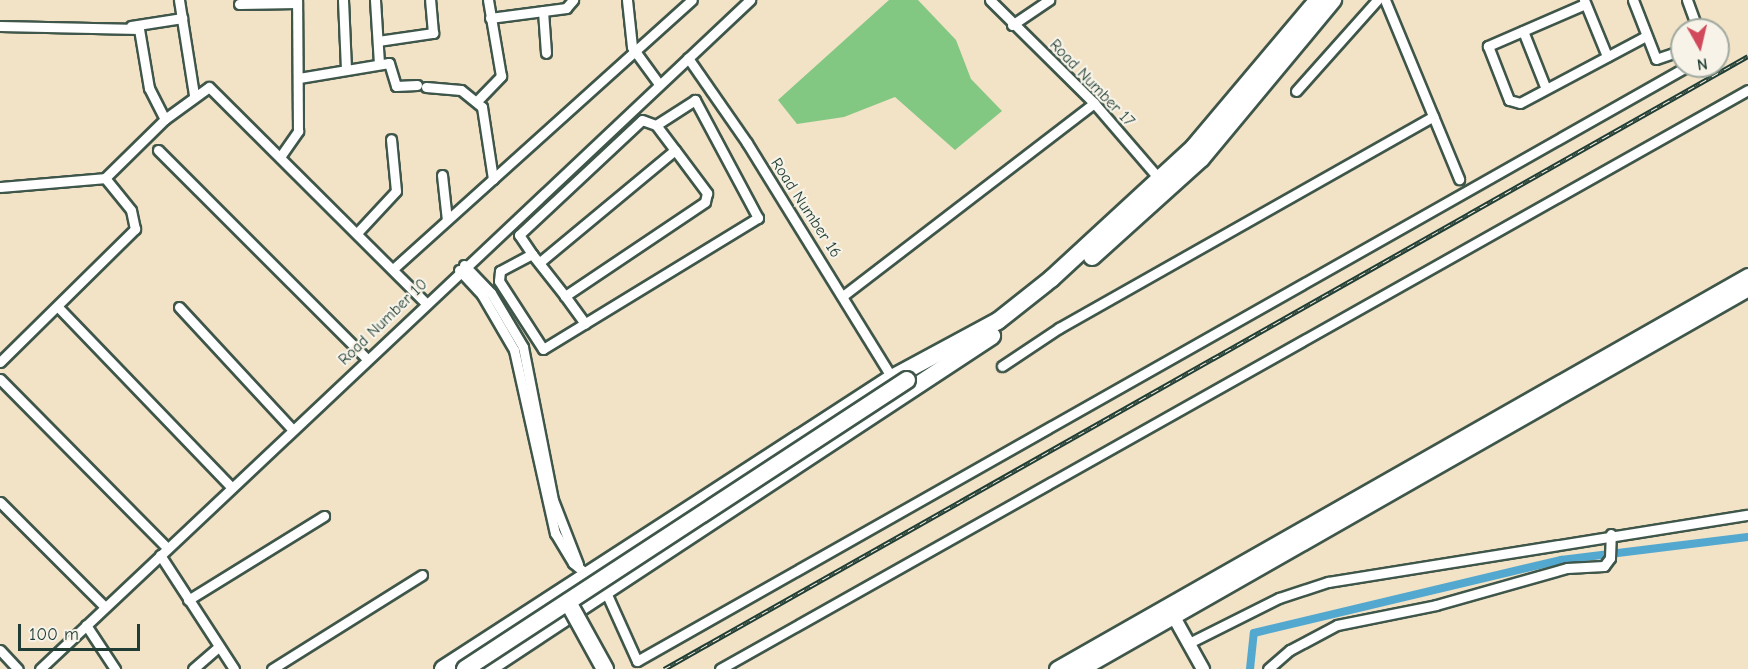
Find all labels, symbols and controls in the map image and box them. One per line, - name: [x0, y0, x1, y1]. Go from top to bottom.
- north arrow: [1670, 18, 1730, 78]
- street label: Road Number 17: [1045, 35, 1139, 131]
- text: N: [1696, 54, 1709, 73]
- street label: Road Number 16: [767, 155, 845, 261]
- street label: Road Number 10: [335, 275, 431, 369]
- scale bar: [21, 612, 142, 650]
- text: 100 m: [29, 624, 79, 645]

